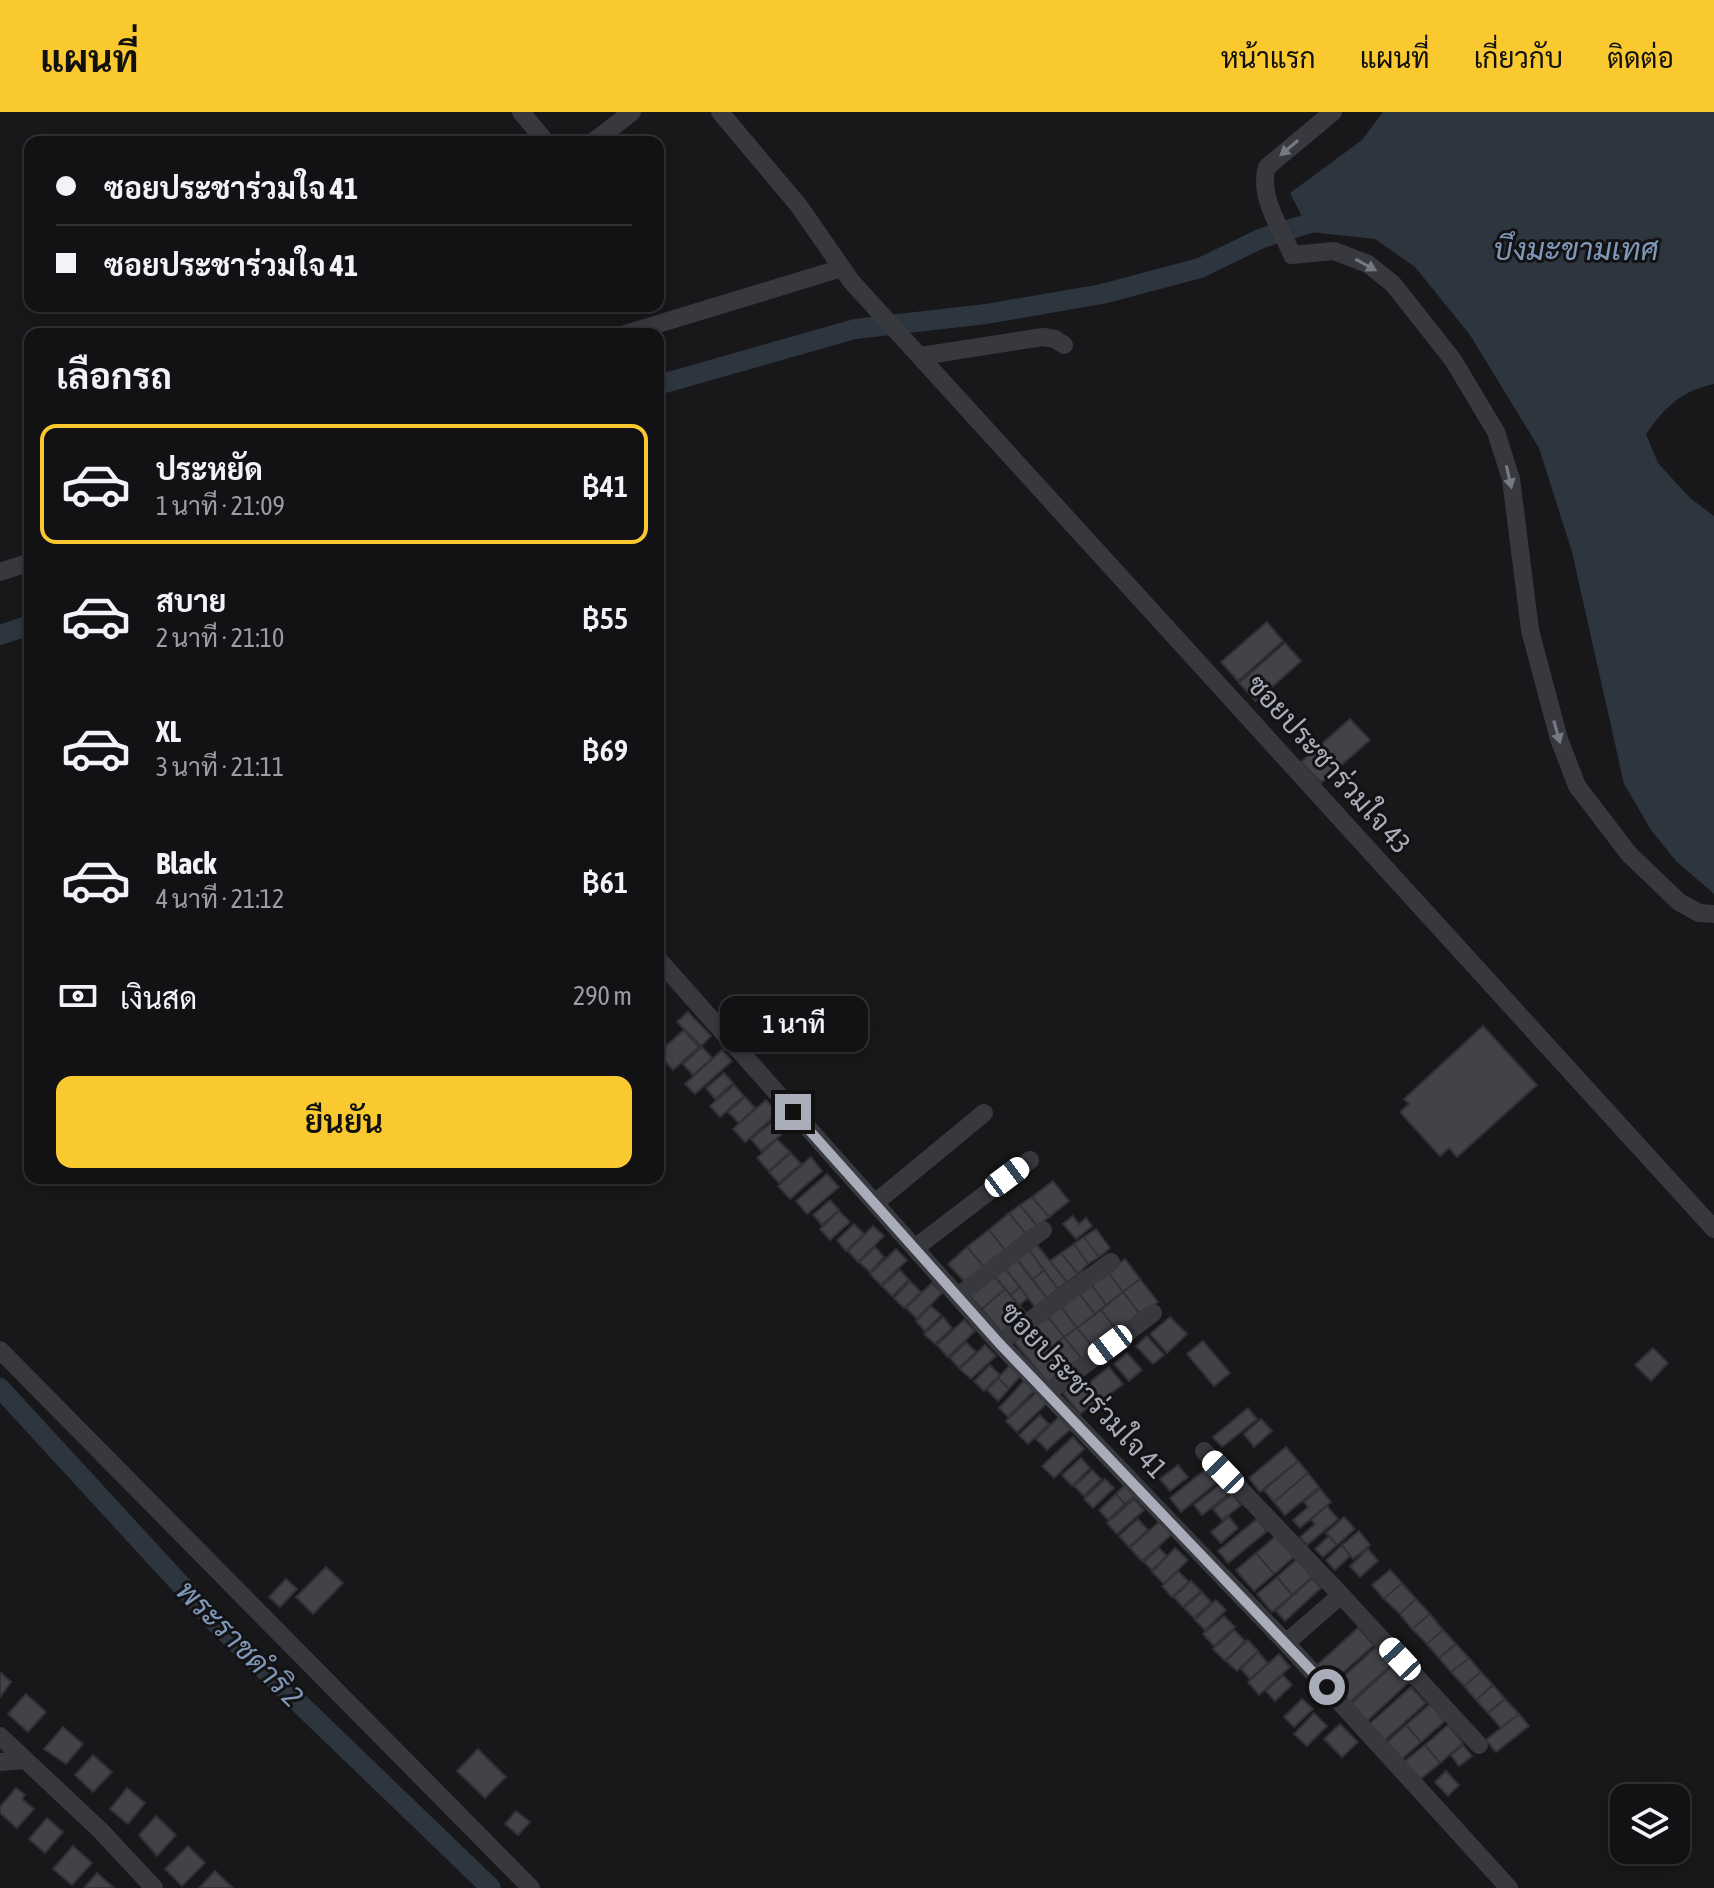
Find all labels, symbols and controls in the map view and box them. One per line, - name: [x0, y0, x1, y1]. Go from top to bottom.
- text: แผนที่: [40, 37, 139, 80]
- text: หน้าแรก: [1221, 42, 1316, 74]
- text: แผนที่: [1360, 42, 1430, 74]
- text: เกี่ยวกับ: [1474, 42, 1563, 74]
- text: ติดต่อ: [1607, 42, 1674, 74]
- one-way arrow: [1279, 140, 1300, 157]
- text: ซอยประชาร่วมใจ 41: [104, 171, 358, 205]
- water label: บึงมะขามเทศ: [1493, 230, 1660, 266]
- text: ซอยประชาร่วมใจ 41: [104, 248, 358, 282]
- one-way arrow: [1355, 259, 1378, 272]
- text: เลือกรถ: [56, 355, 172, 397]
- icon: car: [60, 448, 132, 520]
- text: ประหยัด: [156, 452, 263, 486]
- one-way arrow: [1503, 464, 1515, 489]
- text: ฿41: [582, 469, 628, 503]
- text: 1 นาที · 21:09: [156, 491, 285, 521]
- icon: car: [60, 580, 132, 652]
- text: สบาย: [156, 584, 226, 618]
- text: ฿55: [582, 601, 628, 635]
- text: 2 นาที · 21:10: [156, 623, 284, 653]
- street label: ซอยประชาร่วมใจ 43: [1241, 666, 1420, 860]
- icon: car: [60, 712, 132, 784]
- text: XL: [156, 714, 181, 748]
- one-way arrow: [1551, 720, 1564, 744]
- text: ฿69: [582, 733, 628, 767]
- text: 3 นาที · 21:11: [156, 752, 284, 782]
- icon: car: [60, 844, 132, 916]
- text: Black: [156, 846, 216, 880]
- text: ฿61: [582, 865, 628, 899]
- text: 4 นาที · 21:12: [156, 884, 284, 914]
- icon: cash: [56, 974, 100, 1018]
- text: เงินสด: [120, 981, 197, 1015]
- text: 290 m: [573, 981, 632, 1011]
- callout: 1 นาที: [719, 996, 867, 1052]
- text: 1 นาที: [762, 1009, 826, 1039]
- button: ยืนยัน: [56, 1076, 632, 1168]
- route end: [775, 1094, 811, 1130]
- car: [981, 1153, 1033, 1201]
- street label: ซอยประชาร่วมใจ 41: [994, 1293, 1176, 1484]
- car: [1084, 1321, 1136, 1369]
- car: [1198, 1446, 1248, 1498]
- water label: พระราชดำริ 2: [170, 1573, 310, 1713]
- car: [1375, 1633, 1425, 1685]
- route start: [1309, 1669, 1345, 1705]
- map controls: [1610, 1784, 1690, 1864]
- button: layers: [1610, 1784, 1690, 1864]

